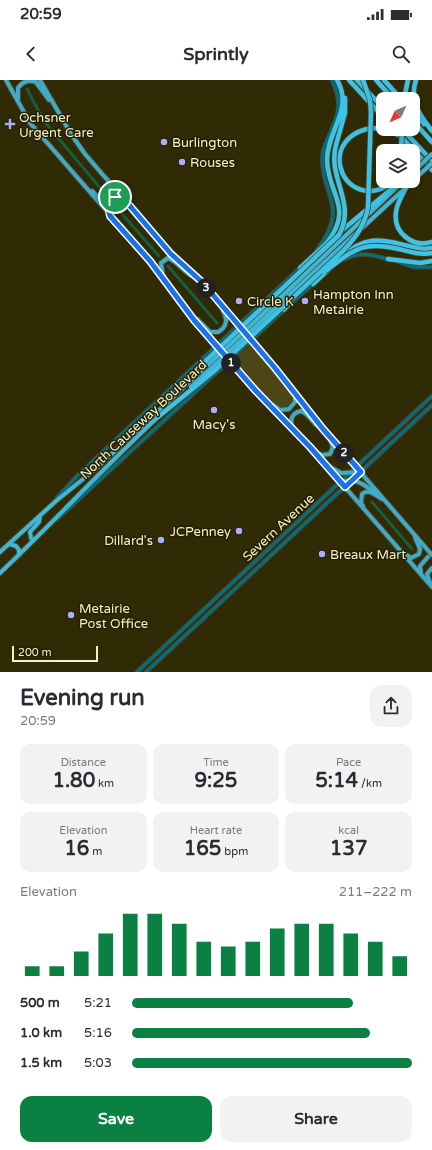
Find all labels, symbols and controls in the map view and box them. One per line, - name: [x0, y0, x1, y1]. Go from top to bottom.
- text: 20:59: [20, 5, 62, 23]
- icon: back: [20, 43, 42, 65]
- text: Sprintly: [183, 43, 249, 65]
- icon: search: [390, 43, 412, 65]
- north arrow: [376, 92, 420, 136]
- map controls: [376, 92, 420, 188]
- place label: Ochsner Urgent Care: [19, 110, 94, 141]
- marker: Ochsner Urgent Care: [4, 118, 16, 130]
- place label: Burlington: [172, 135, 237, 151]
- marker: Burlington: [159, 137, 169, 147]
- button: layers: [376, 144, 420, 188]
- place label: Rouses: [190, 155, 235, 171]
- marker: Rouses: [177, 157, 187, 167]
- pin: [98, 180, 132, 214]
- icon: arrive: [104, 186, 126, 208]
- pin: 3: [196, 278, 216, 298]
- text: 3: [203, 281, 209, 294]
- place label: Hampton Inn Metairie: [313, 287, 394, 318]
- place label: Circle K: [247, 294, 294, 310]
- marker: Circle K: [234, 296, 244, 306]
- marker: Hampton Inn Metairie: [300, 296, 310, 306]
- pin: 1: [221, 353, 241, 373]
- text: 1: [228, 356, 234, 369]
- street label: North Causeway Boulevard: [77, 357, 210, 483]
- marker: Macy's: [209, 405, 219, 415]
- place label: Macy's: [193, 417, 235, 433]
- pin: 2: [334, 443, 354, 463]
- text: 2: [341, 446, 347, 459]
- street label: Severn Avenue: [239, 490, 318, 565]
- place label: JCPenney: [170, 524, 231, 540]
- marker: JCPenney: [234, 526, 244, 536]
- place label: Dillard's: [104, 533, 153, 549]
- marker: Dillard's: [156, 535, 166, 545]
- place label: Breaux Mart: [330, 547, 406, 563]
- marker: Breaux Mart: [317, 549, 327, 559]
- place label: Metairie Post Office: [79, 601, 148, 632]
- marker: Metairie Post Office: [66, 610, 76, 620]
- scale bar: [12, 644, 98, 663]
- text: 200 m: [18, 646, 52, 659]
- text: Evening run: [20, 685, 145, 711]
- button: share: [370, 685, 412, 727]
- text: 20:59: [20, 713, 56, 729]
- text: Distance: [61, 756, 106, 769]
- text: Time: [203, 756, 229, 769]
- text: Pace: [336, 756, 361, 769]
- text: 1.80: [52, 769, 95, 793]
- text: 9:25: [195, 769, 237, 793]
- text: 5:14: [315, 769, 358, 793]
- text: km: [95, 777, 114, 790]
- text: /km: [358, 777, 382, 790]
- text: Elevation: [59, 824, 107, 837]
- text: Heart rate: [190, 824, 242, 837]
- text: kcal: [338, 824, 359, 837]
- text: 16: [64, 837, 89, 861]
- text: 165: [184, 837, 221, 861]
- text: 137: [330, 837, 368, 861]
- text: m: [89, 845, 102, 858]
- text: bpm: [221, 845, 248, 858]
- text: Elevation: [20, 884, 77, 900]
- text: 211–222 m: [339, 884, 412, 900]
- text: 500 m: [20, 995, 60, 1011]
- text: 5:21: [84, 995, 112, 1011]
- text: 1.0 km: [20, 1025, 62, 1041]
- text: 5:16: [84, 1025, 112, 1041]
- text: 1.5 km: [20, 1055, 62, 1071]
- text: 5:03: [84, 1055, 112, 1071]
- button: Save: [20, 1096, 212, 1142]
- button: Share: [220, 1096, 412, 1142]

